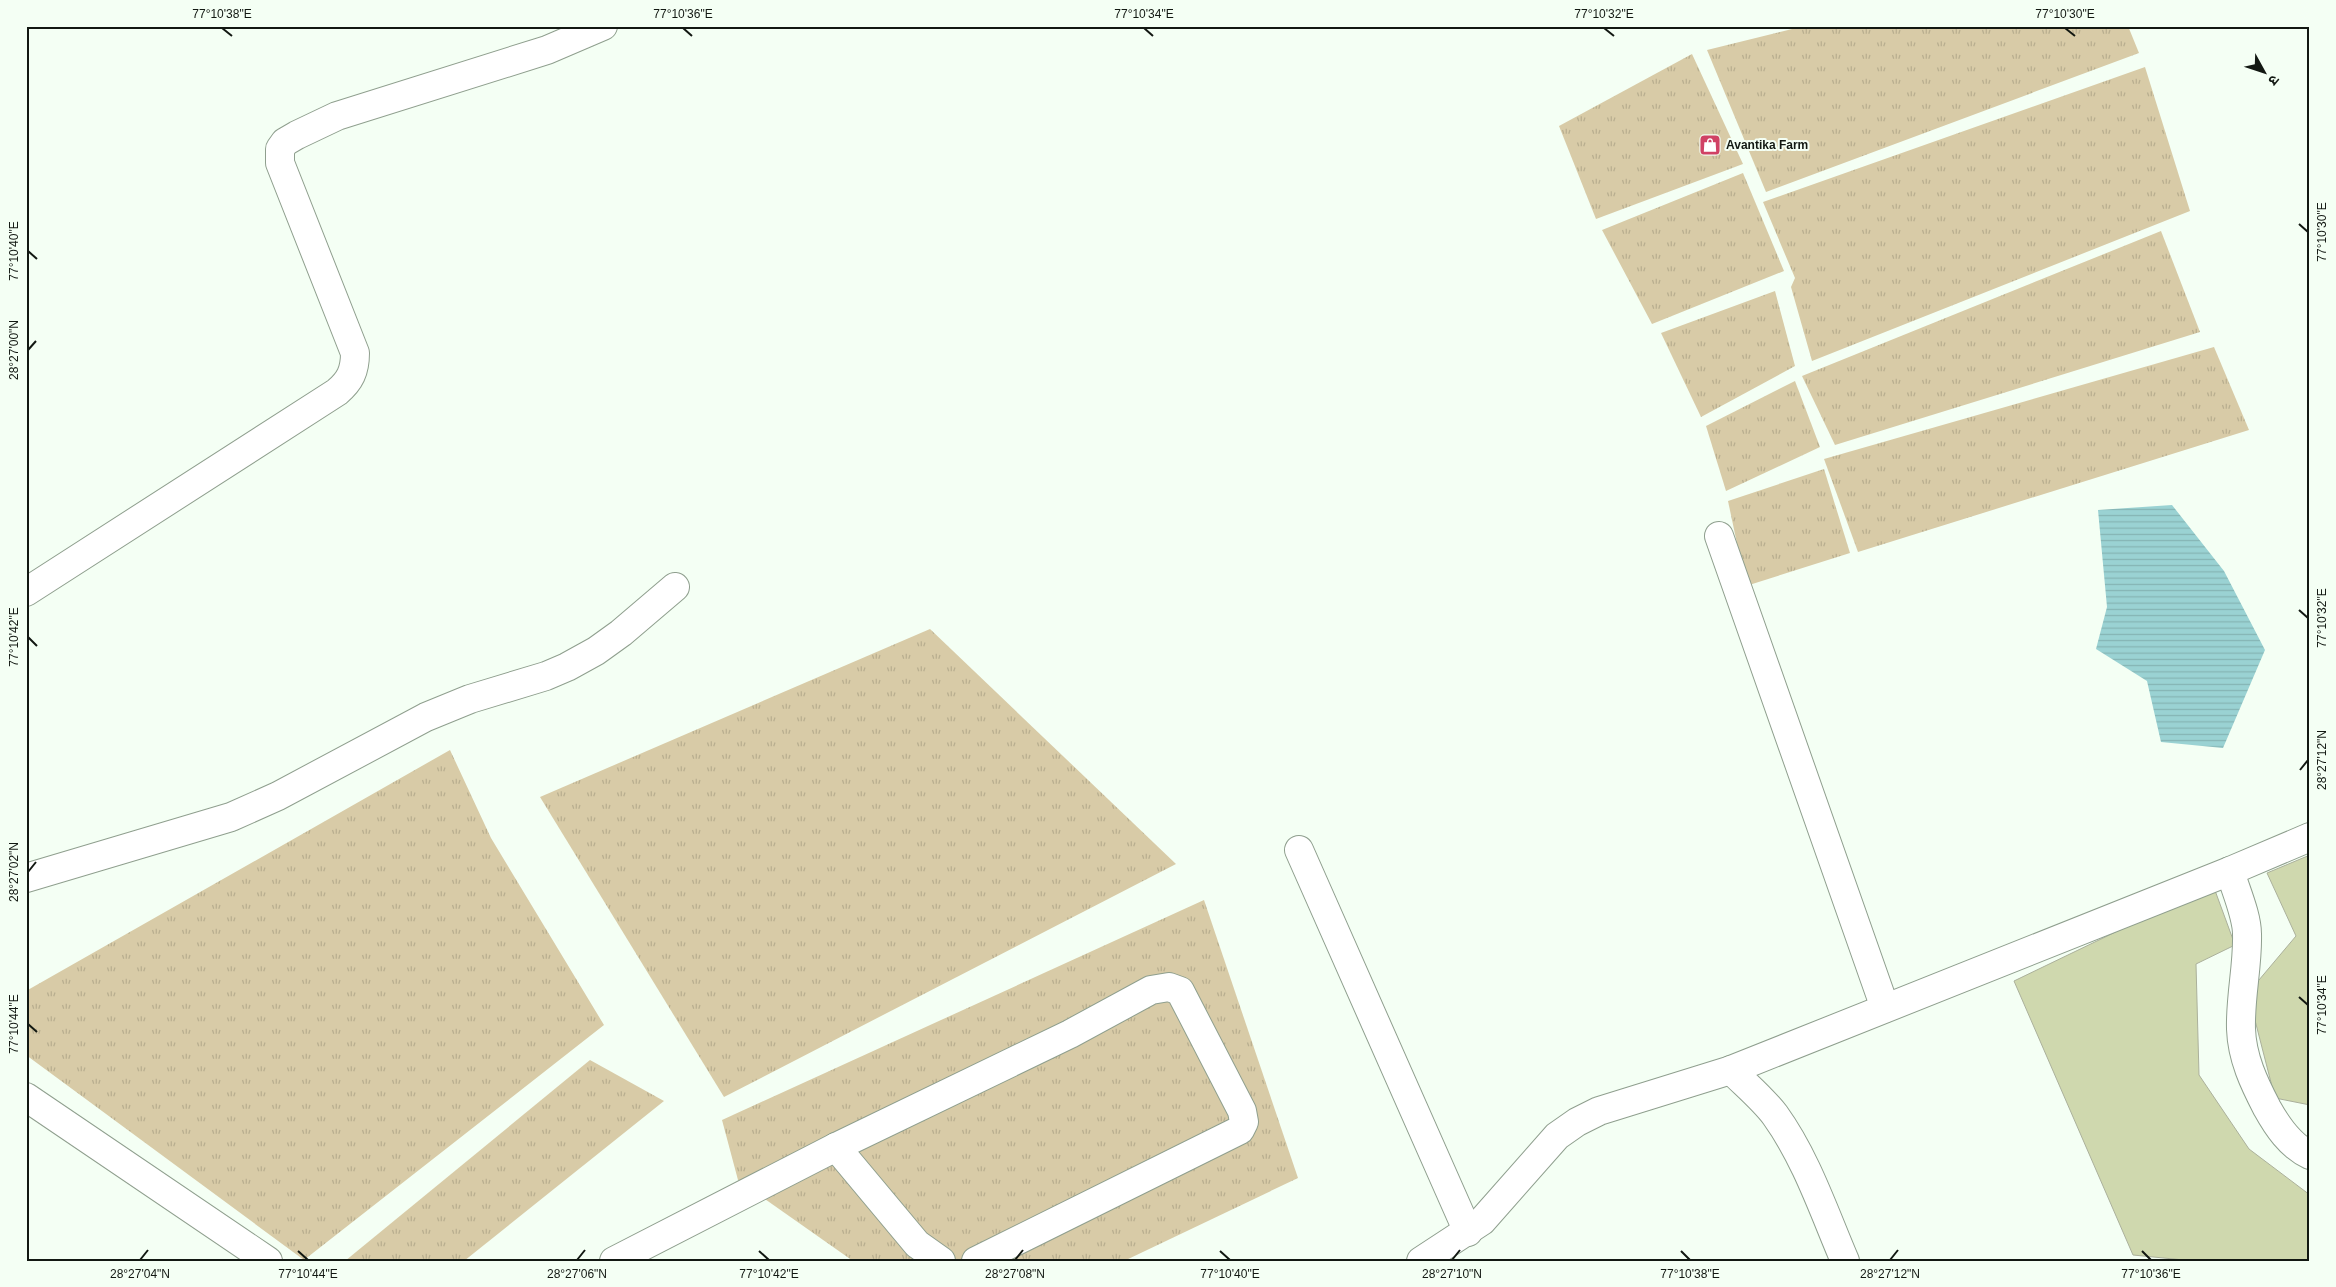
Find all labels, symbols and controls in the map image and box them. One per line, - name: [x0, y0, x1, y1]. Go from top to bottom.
- text: 77°10'38"E: [192, 7, 252, 21]
- text: 77°10'36"E: [653, 7, 713, 21]
- text: 77°10'34"E: [1114, 7, 1174, 21]
- text: 77°10'32"E: [1574, 7, 1634, 21]
- text: 77°10'30"E: [2035, 7, 2095, 21]
- north arrow: [2238, 48, 2288, 98]
- text: उ: [2265, 72, 2283, 89]
- shop icon: Avantika Farm: [1698, 133, 1722, 157]
- place label: Avantika Farm: [1726, 138, 1808, 152]
- text: 77°10'30"E: [2315, 202, 2329, 262]
- text: 77°10'40"E: [7, 221, 21, 281]
- text: 28°27'00"N: [7, 320, 21, 380]
- text: 77°10'32"E: [2315, 588, 2329, 648]
- text: 77°10'42"E: [7, 607, 21, 667]
- text: 28°27'12"N: [2315, 730, 2329, 790]
- text: 28°27'02"N: [7, 842, 21, 902]
- text: 77°10'34"E: [2315, 975, 2329, 1035]
- text: 77°10'44"E: [7, 994, 21, 1054]
- text: 28°27'04"N: [110, 1267, 170, 1281]
- text: 77°10'44"E: [278, 1267, 338, 1281]
- text: 28°27'06"N: [547, 1267, 607, 1281]
- text: 77°10'42"E: [739, 1267, 799, 1281]
- text: 28°27'08"N: [985, 1267, 1045, 1281]
- text: 77°10'40"E: [1200, 1267, 1260, 1281]
- text: 28°27'10"N: [1422, 1267, 1482, 1281]
- text: 77°10'38"E: [1660, 1267, 1720, 1281]
- text: 28°27'12"N: [1860, 1267, 1920, 1281]
- text: 77°10'36"E: [2121, 1267, 2181, 1281]

